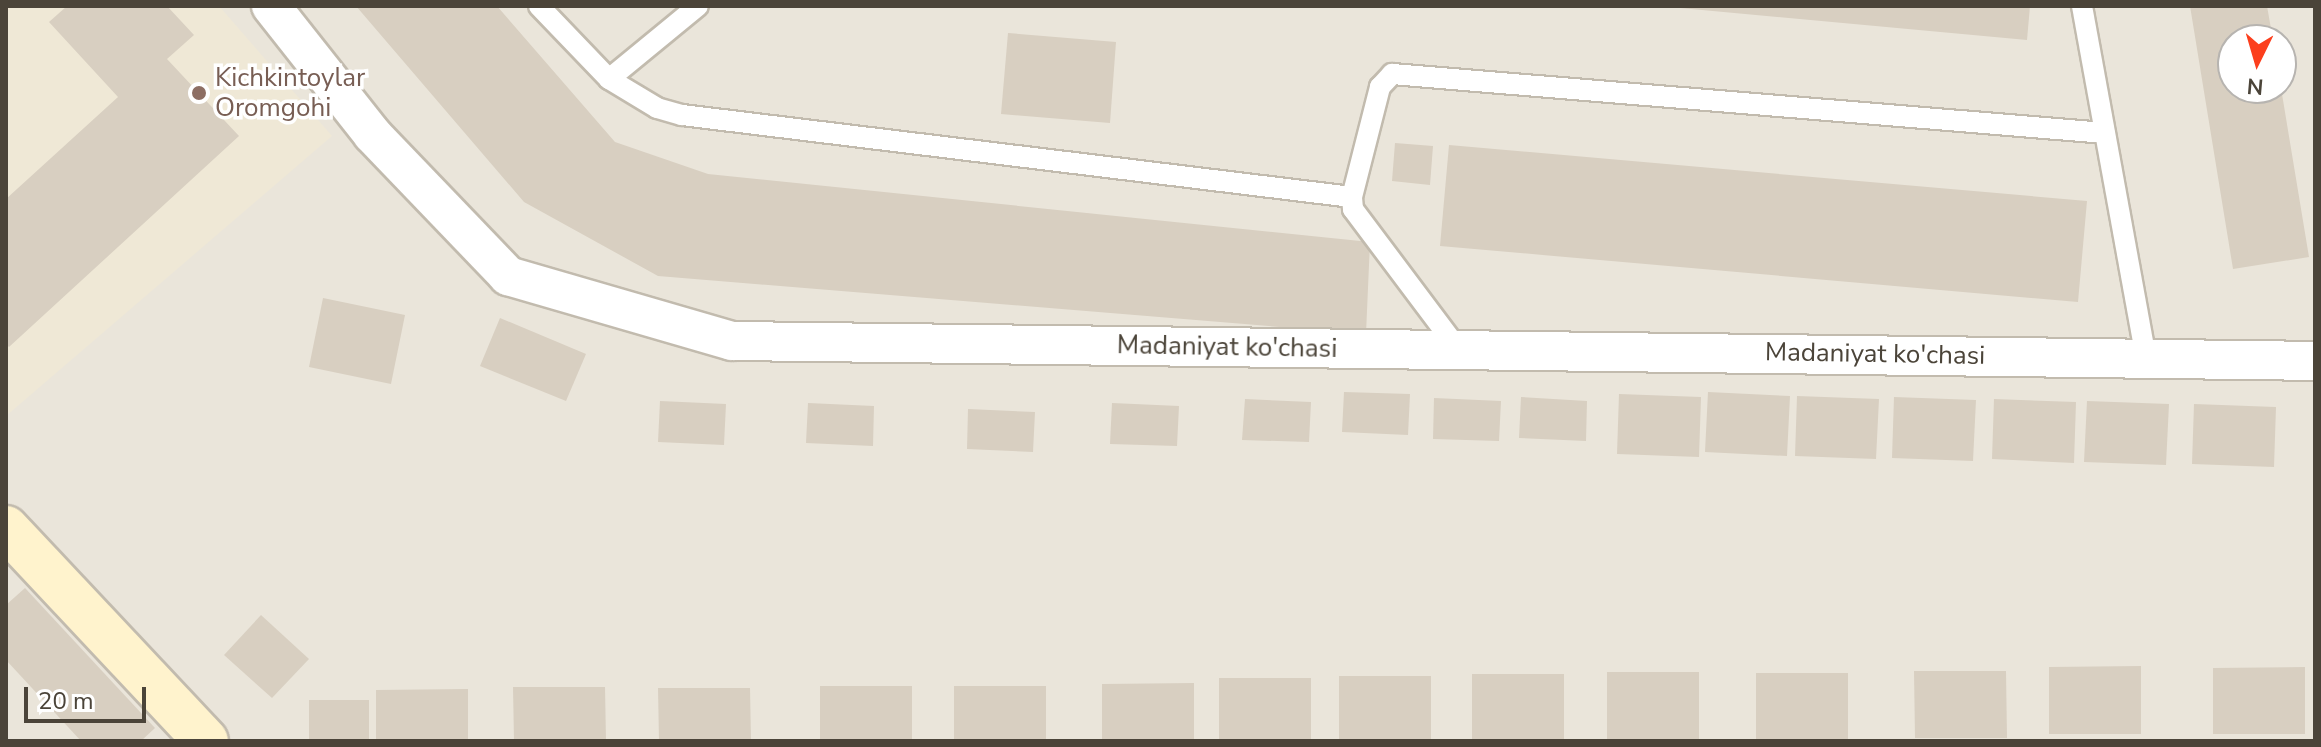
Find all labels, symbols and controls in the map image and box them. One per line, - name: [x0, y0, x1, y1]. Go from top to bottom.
- north arrow: [2217, 24, 2297, 104]
- place label: Kichkintoylar Oromgohi: [215, 62, 365, 124]
- text: N: [2246, 70, 2265, 102]
- marker: Kichkintoylar Oromgohi: [190, 84, 208, 102]
- street label: Madaniyat ko'chasi: [1117, 329, 1337, 365]
- street label: Madaniyat ko'chasi: [1765, 336, 1985, 372]
- scale bar: [28, 671, 150, 721]
- text: 20 m: [38, 685, 94, 717]

